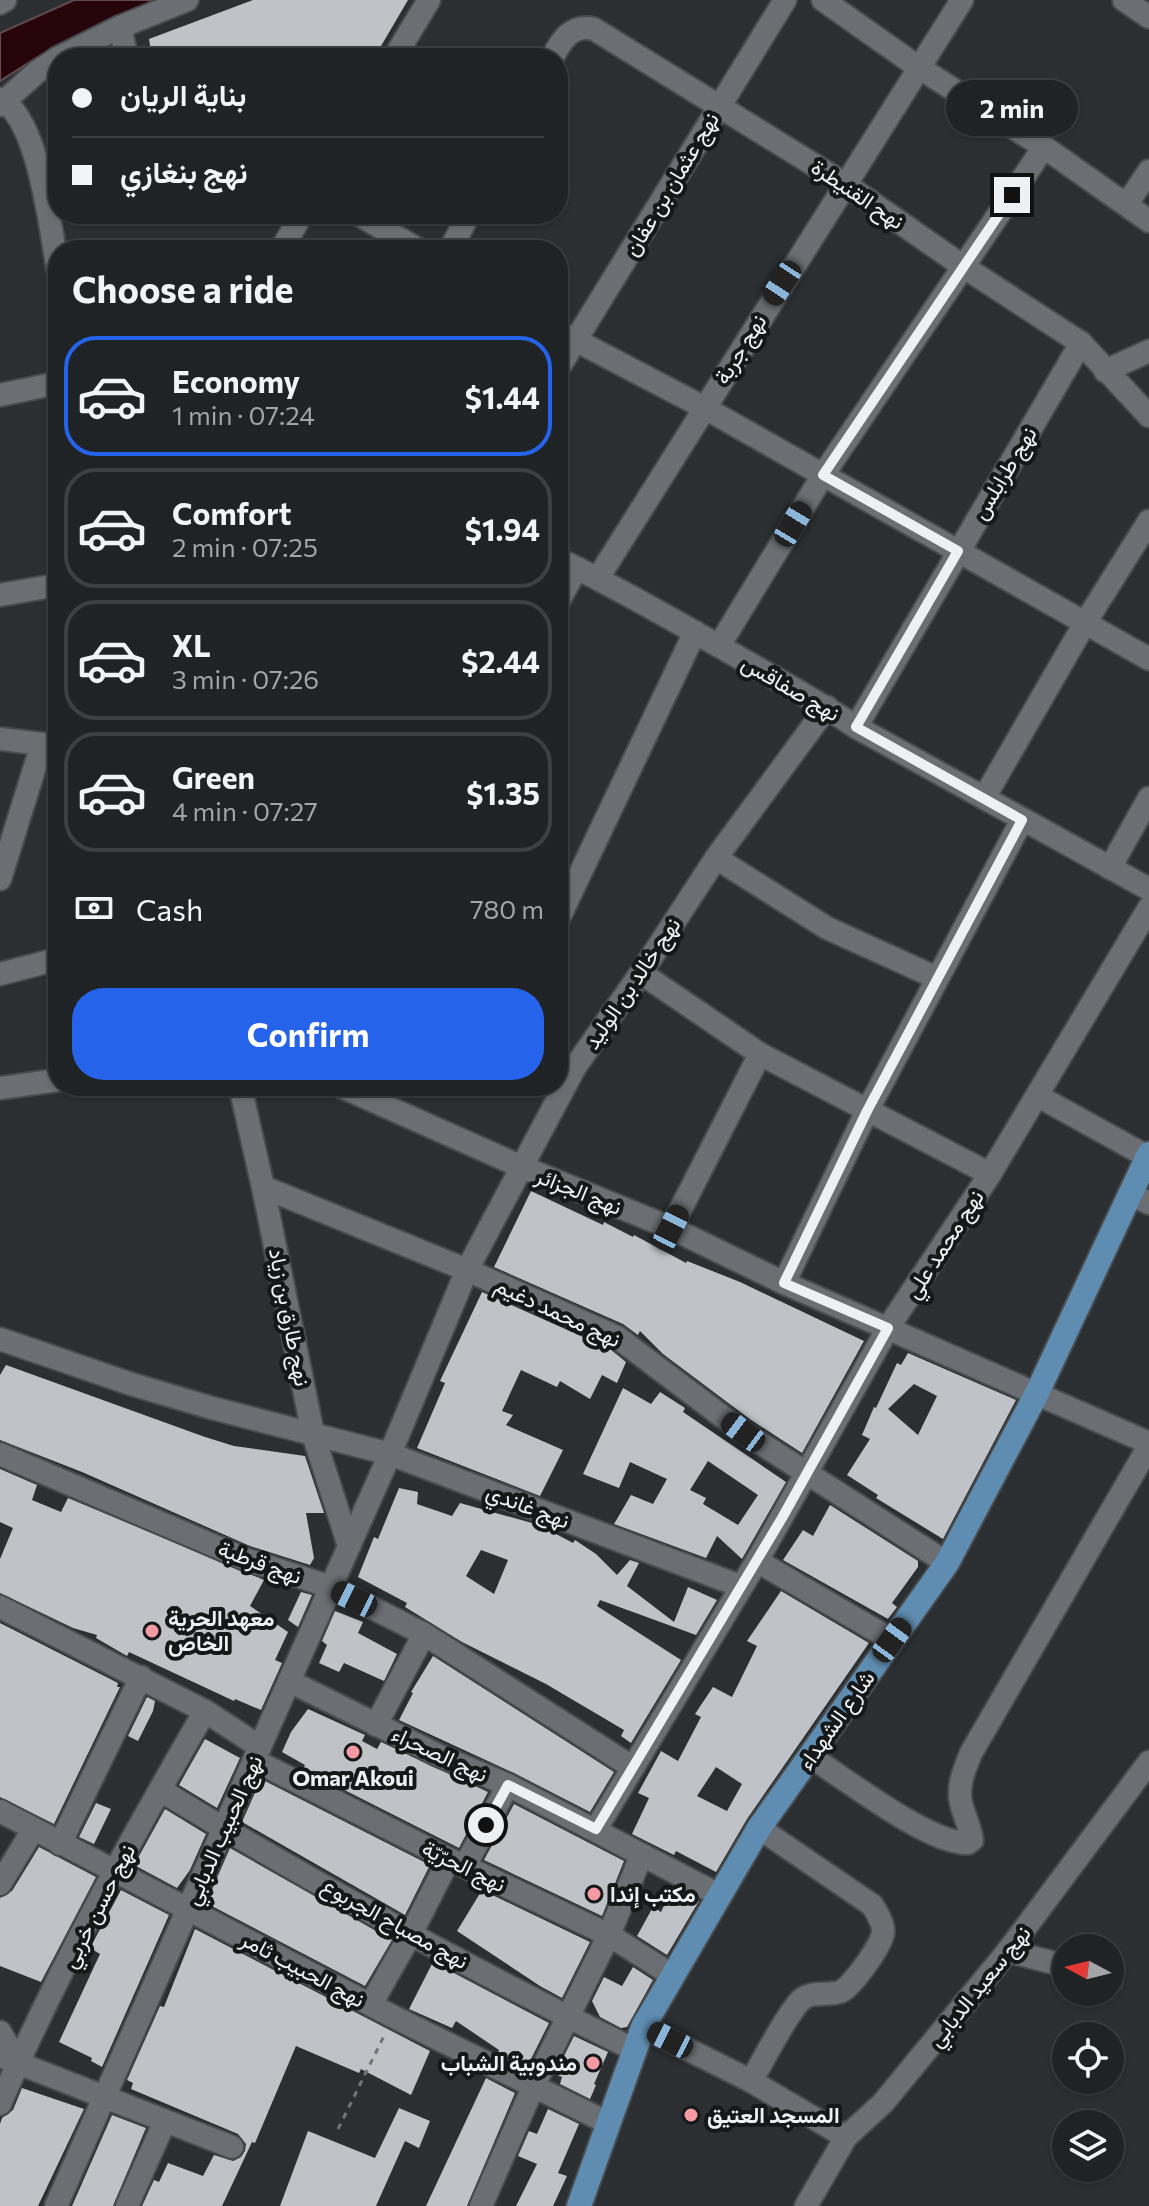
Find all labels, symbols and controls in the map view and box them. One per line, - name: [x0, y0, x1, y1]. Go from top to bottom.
- text: بناية الريان: [120, 75, 246, 112]
- callout: 2 min: [946, 79, 1078, 135]
- text: 2 min: [980, 92, 1044, 123]
- street label: نهج عثمان بن عفان: [617, 107, 726, 262]
- text: نهج بنغازي: [120, 152, 248, 189]
- street label: نهح القنيطرة: [806, 153, 910, 236]
- route end: [994, 177, 1030, 213]
- car: [759, 256, 805, 310]
- text: Choose a ride: [72, 266, 293, 310]
- street label: نهج جربة: [708, 309, 773, 390]
- icon: car: [76, 360, 148, 432]
- text: Economy: [172, 362, 300, 399]
- text: $1.44: [465, 378, 540, 415]
- text: 1 min · 07:24: [172, 399, 315, 430]
- street label: نهج طرابلس: [965, 421, 1044, 525]
- icon: car: [76, 492, 148, 564]
- text: Comfort: [172, 494, 291, 531]
- car: [770, 497, 816, 551]
- text: $1.94: [465, 510, 540, 547]
- text: 2 min · 07:25: [172, 531, 318, 562]
- icon: car: [76, 624, 148, 696]
- text: XL: [172, 626, 211, 663]
- text: $2.44: [461, 642, 540, 679]
- street label: نهج صفاقس: [736, 649, 845, 728]
- text: 3 min · 07:26: [172, 663, 319, 694]
- icon: car: [76, 756, 148, 828]
- text: Green: [172, 758, 255, 795]
- text: $1.35: [466, 774, 540, 811]
- text: 4 min · 07:27: [172, 795, 318, 826]
- icon: cash: [72, 886, 116, 930]
- text: Cash: [136, 890, 203, 927]
- text: 780 m: [470, 893, 544, 924]
- street label: نهج خالد بن الوليد: [578, 912, 687, 1055]
- button: Confirm: [72, 988, 544, 1080]
- street label: نهج الجزائر: [531, 1161, 626, 1222]
- street label: نهج محمد علي: [898, 1184, 994, 1307]
- car: [649, 1201, 693, 1255]
- street label: نهج طارق بن زياد: [262, 1245, 317, 1389]
- street label: نهج محمد دغيم: [490, 1271, 625, 1354]
- car: [717, 1408, 769, 1456]
- street label: نهج غاندي: [480, 1477, 574, 1539]
- street label: نهج قرطبة: [214, 1534, 306, 1591]
- car: [327, 1578, 381, 1620]
- place label: معهد الحرية الخاص: [168, 1604, 274, 1657]
- car: [868, 1614, 916, 1666]
- marker: معهد الحرية الخاص: [143, 1622, 161, 1640]
- street label: شارع الشهداء: [792, 1665, 881, 1776]
- street label: نهج الصحراء: [387, 1720, 493, 1789]
- marker: Omar Akoui: [344, 1743, 362, 1761]
- street label: نهج الحبيب الدبابي: [177, 1751, 273, 1911]
- place label: Omar Akoui: [292, 1764, 414, 1791]
- route start: [468, 1807, 504, 1843]
- street label: نهج الحرّيّة: [417, 1834, 510, 1899]
- street label: نهج حسن خربي: [55, 1839, 146, 1975]
- street label: نهج مصباح الجربوع: [316, 1871, 473, 1976]
- place label: مكتب إندا: [610, 1880, 696, 1909]
- marker: مكتب إندا: [585, 1885, 603, 1903]
- street label: نهج سعيد الدبابي: [921, 1919, 1041, 2056]
- street label: نهج الحبيب ثامر: [235, 1924, 370, 2014]
- north arrow: [1052, 1934, 1124, 2006]
- map controls: [1052, 1934, 1124, 2182]
- car: [643, 2018, 697, 2062]
- button: locate: [1052, 2022, 1124, 2094]
- place label: مندوبية الشباب: [441, 2049, 577, 2077]
- marker: مندوبية الشباب: [584, 2054, 602, 2072]
- place label: المسجد العتيق: [707, 2101, 840, 2129]
- marker: المسجد العتيق: [682, 2106, 700, 2124]
- button: layers: [1052, 2110, 1124, 2182]

